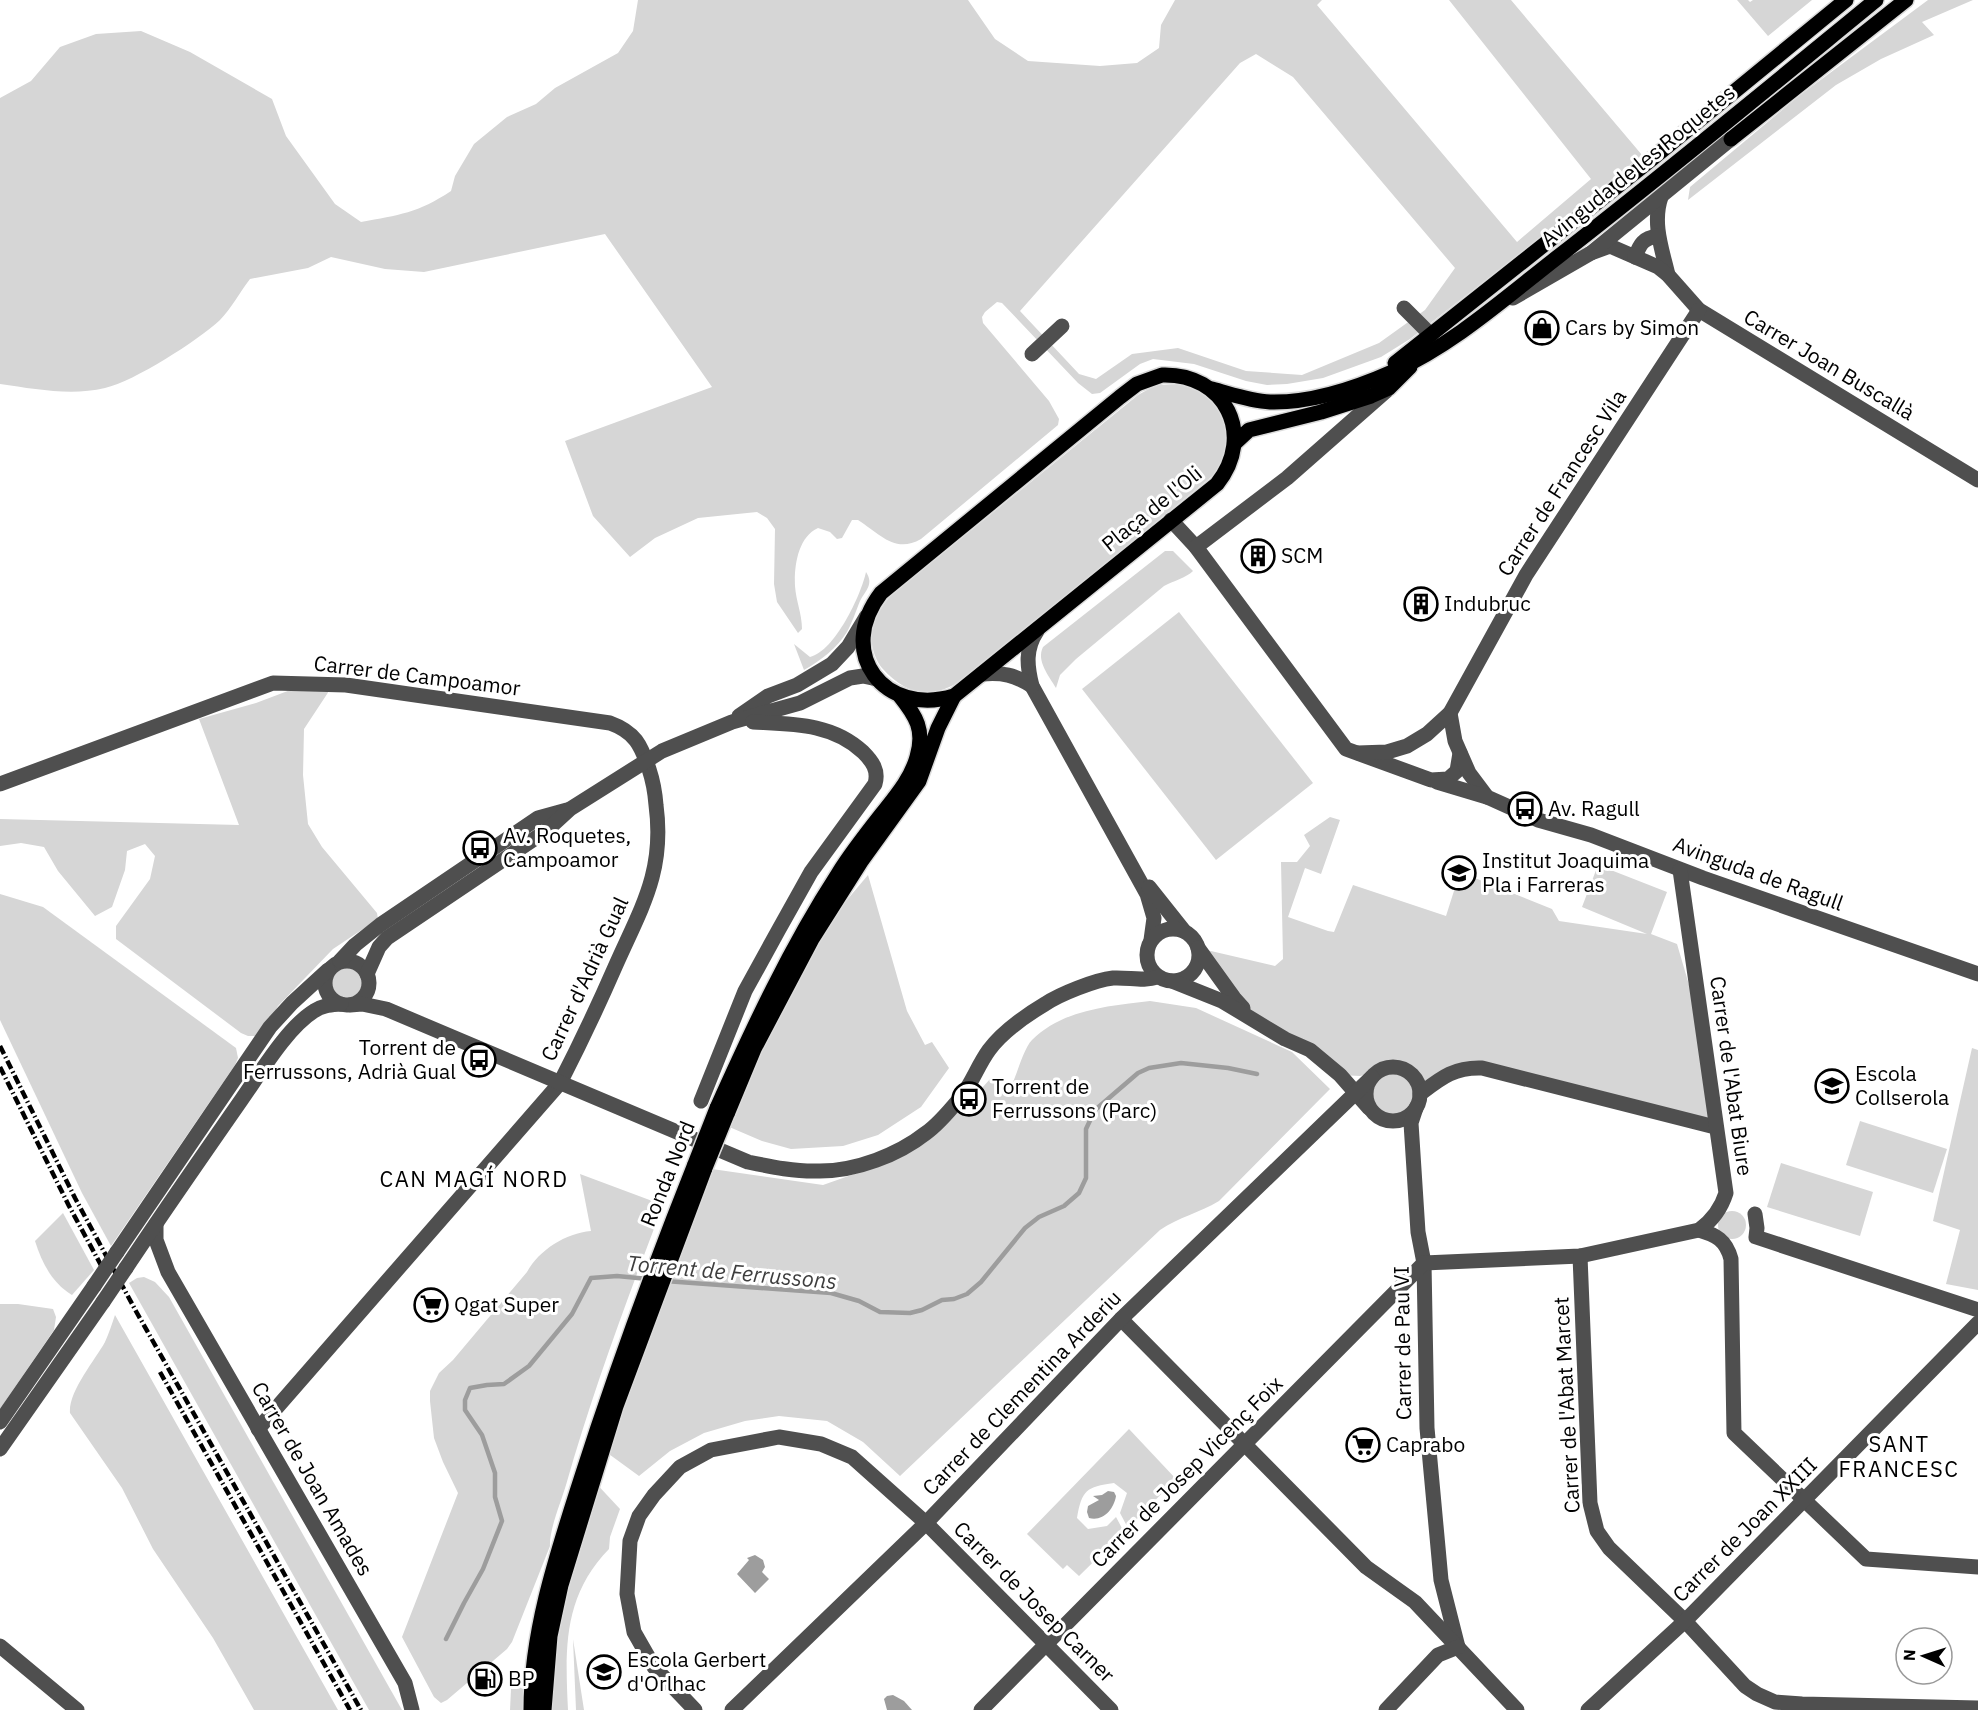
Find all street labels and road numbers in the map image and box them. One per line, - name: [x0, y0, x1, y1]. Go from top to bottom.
- street label: Avinguda de les Roquetes: [1534, 78, 1740, 252]
- street label: Carrer Joan Buscallà: [1739, 302, 1920, 426]
- street label: Carrer de Francesc Vila: [1490, 384, 1632, 581]
- street label: Plaça de l'Oli: [1095, 459, 1207, 557]
- street label: Carrer de Campoamor: [312, 648, 522, 702]
- street label: Avinguda de Ragull: [1669, 829, 1848, 917]
- street label: Carrer d'Adrià Gual: [534, 892, 635, 1065]
- street label: Carrer de l'Abat Biure: [1704, 974, 1760, 1178]
- street label: Ronda Nord: [633, 1117, 701, 1231]
- street label: Carrer de Pau VI: [1387, 1266, 1417, 1420]
- street label: Carrer de Clementina Arderiu: [916, 1284, 1127, 1501]
- street label: Carrer de l'Abat Marcet: [1546, 1296, 1586, 1514]
- street label: Carrer de Josep Vicenç Foix: [1084, 1369, 1288, 1573]
- street label: Carrer de Joan Amades: [246, 1376, 380, 1581]
- street label: Carrer de Joan XXIII: [1666, 1451, 1823, 1608]
- street label: Carrer de Josep Carner: [948, 1515, 1121, 1688]

